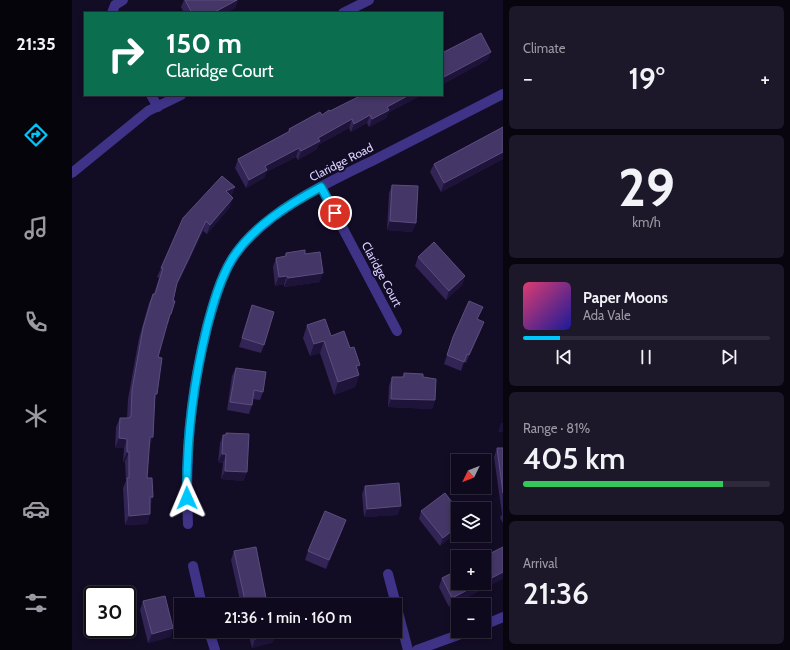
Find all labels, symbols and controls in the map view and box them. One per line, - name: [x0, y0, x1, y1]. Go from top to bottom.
- text: 150 m: [166, 26, 242, 60]
- icon: right: [100, 28, 152, 80]
- text: 21:35: [16, 33, 56, 55]
- text: Climate: [523, 40, 565, 56]
- text: Claridge Court: [166, 60, 274, 82]
- text: 19°: [628, 60, 665, 97]
- text: −: [523, 65, 533, 92]
- text: +: [760, 65, 770, 92]
- icon: directions: [22, 121, 50, 149]
- street label: Claridge Road: [306, 139, 376, 185]
- text: 29: [618, 156, 675, 219]
- pin: [318, 196, 352, 230]
- icon: arrive: [324, 202, 346, 224]
- icon: music: [22, 214, 50, 242]
- text: km/h: [632, 214, 661, 230]
- street label: Claridge Court: [359, 239, 405, 309]
- text: Paper Moons: [583, 289, 668, 307]
- text: Ada Vale: [583, 307, 631, 323]
- icon: phone: [22, 308, 50, 336]
- icon: previous: [553, 346, 575, 368]
- icon: pause: [635, 346, 657, 368]
- icon: next: [718, 346, 740, 368]
- icon: climate: [22, 402, 50, 430]
- text: Range · 81%: [523, 420, 590, 436]
- text: 405 km: [523, 440, 625, 477]
- north arrow: [451, 454, 491, 494]
- map controls: [451, 454, 491, 638]
- position arrow: [166, 477, 208, 519]
- icon: car: [22, 495, 50, 523]
- button: layers: [451, 502, 491, 542]
- button: +: [451, 550, 491, 590]
- text: Arrival: [523, 555, 558, 571]
- text: 21:36: [523, 575, 589, 612]
- speed limit sign: 30: [84, 586, 136, 638]
- icon: filters: [22, 589, 50, 617]
- button: −: [451, 598, 491, 638]
- text: 21:36 · 1 min · 160 m: [224, 609, 352, 627]

